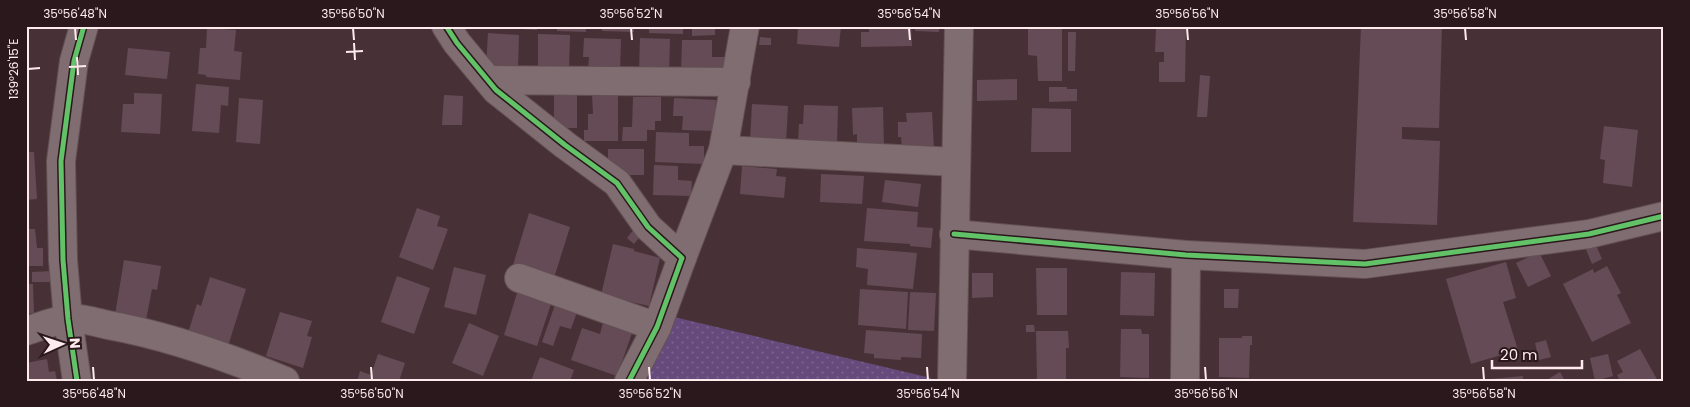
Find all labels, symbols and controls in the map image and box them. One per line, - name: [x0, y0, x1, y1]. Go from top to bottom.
- text: 35°56'48"N: [43, 5, 107, 22]
- text: 35°56'50"N: [321, 5, 385, 22]
- text: 35°56'52"N: [600, 5, 662, 22]
- text: 35°56'54"N: [877, 5, 941, 22]
- text: 35°56'56"N: [1155, 5, 1219, 22]
- text: 35°56'58"N: [1433, 5, 1497, 22]
- text: 139°26'15"E: [5, 39, 22, 99]
- north arrow: [38, 320, 88, 370]
- scale bar: [1492, 337, 1582, 369]
- text: N: [65, 338, 85, 349]
- text: 20 m: [1500, 344, 1538, 365]
- text: 35°56'48"N: [62, 385, 126, 402]
- text: 35°56'50"N: [340, 385, 404, 402]
- text: 35°56'52"N: [619, 385, 681, 402]
- text: 35°56'54"N: [896, 385, 960, 402]
- text: 35°56'56"N: [1174, 385, 1238, 402]
- text: 35°56'58"N: [1452, 385, 1516, 402]

